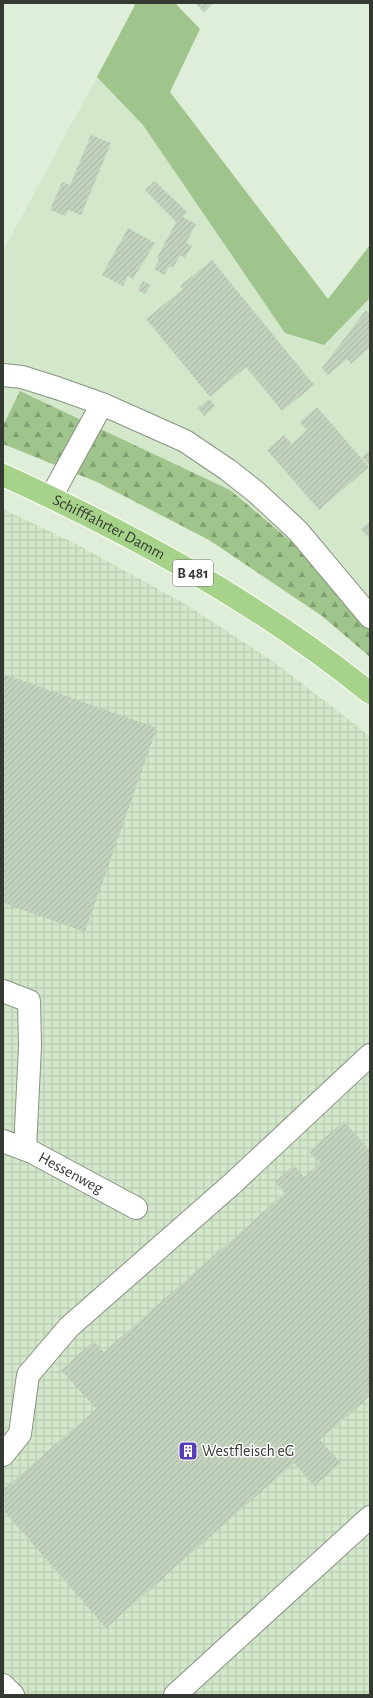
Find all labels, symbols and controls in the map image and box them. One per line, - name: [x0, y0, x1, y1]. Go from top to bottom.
- street label: Schifffahrter Damm: [50, 492, 168, 563]
- road number: B 481: [173, 560, 213, 586]
- street label: Hessenweg: [36, 1149, 106, 1197]
- building icon: Westfleisch eG: [177, 1440, 199, 1462]
- place label: Westfleisch eG: [202, 1443, 294, 1459]

